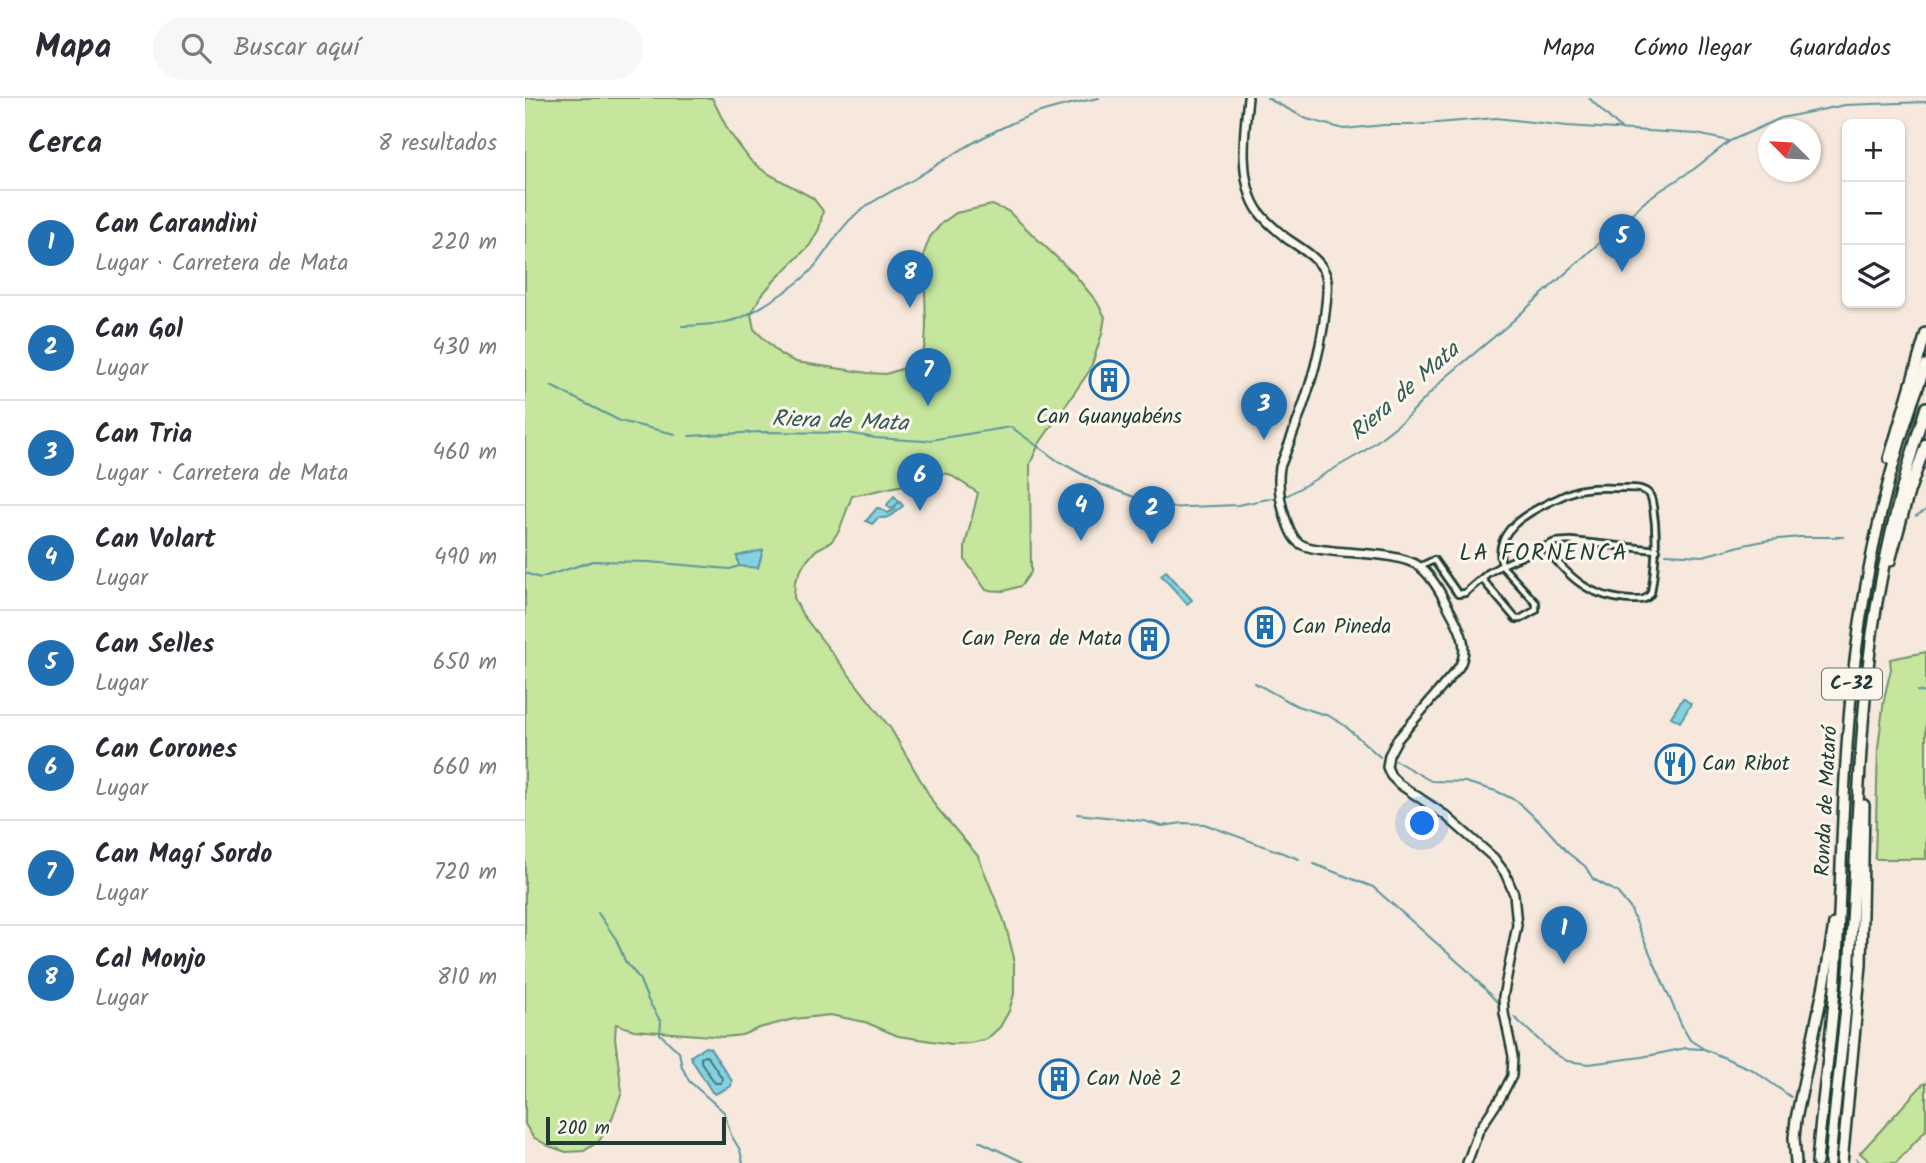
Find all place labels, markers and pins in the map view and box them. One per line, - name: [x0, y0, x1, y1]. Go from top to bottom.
- pin: 5: [1599, 214, 1645, 272]
- pin: 8: [887, 250, 933, 308]
- pin: 7: [905, 348, 951, 406]
- building icon: Can Guanyabéns: [1088, 359, 1130, 401]
- pin: 3: [1241, 382, 1287, 440]
- place label: Can Guanyabéns: [1036, 401, 1182, 434]
- pin: 6: [897, 453, 943, 511]
- pin: 4: [1058, 483, 1104, 541]
- pin: 2: [1129, 486, 1175, 544]
- building icon: Can Pineda: [1244, 606, 1286, 648]
- place label: Can Pineda: [1292, 611, 1391, 644]
- building icon: Can Pera de Mata: [1128, 618, 1170, 660]
- place label: Can Pera de Mata: [961, 623, 1122, 656]
- restaurant icon: Can Ribot: [1654, 743, 1696, 785]
- place label: Can Ribot: [1702, 748, 1791, 781]
- pin: 1: [1541, 906, 1587, 964]
- building icon: Can Noè 2: [1038, 1058, 1080, 1100]
- place label: Can Noè 2: [1086, 1063, 1182, 1096]

